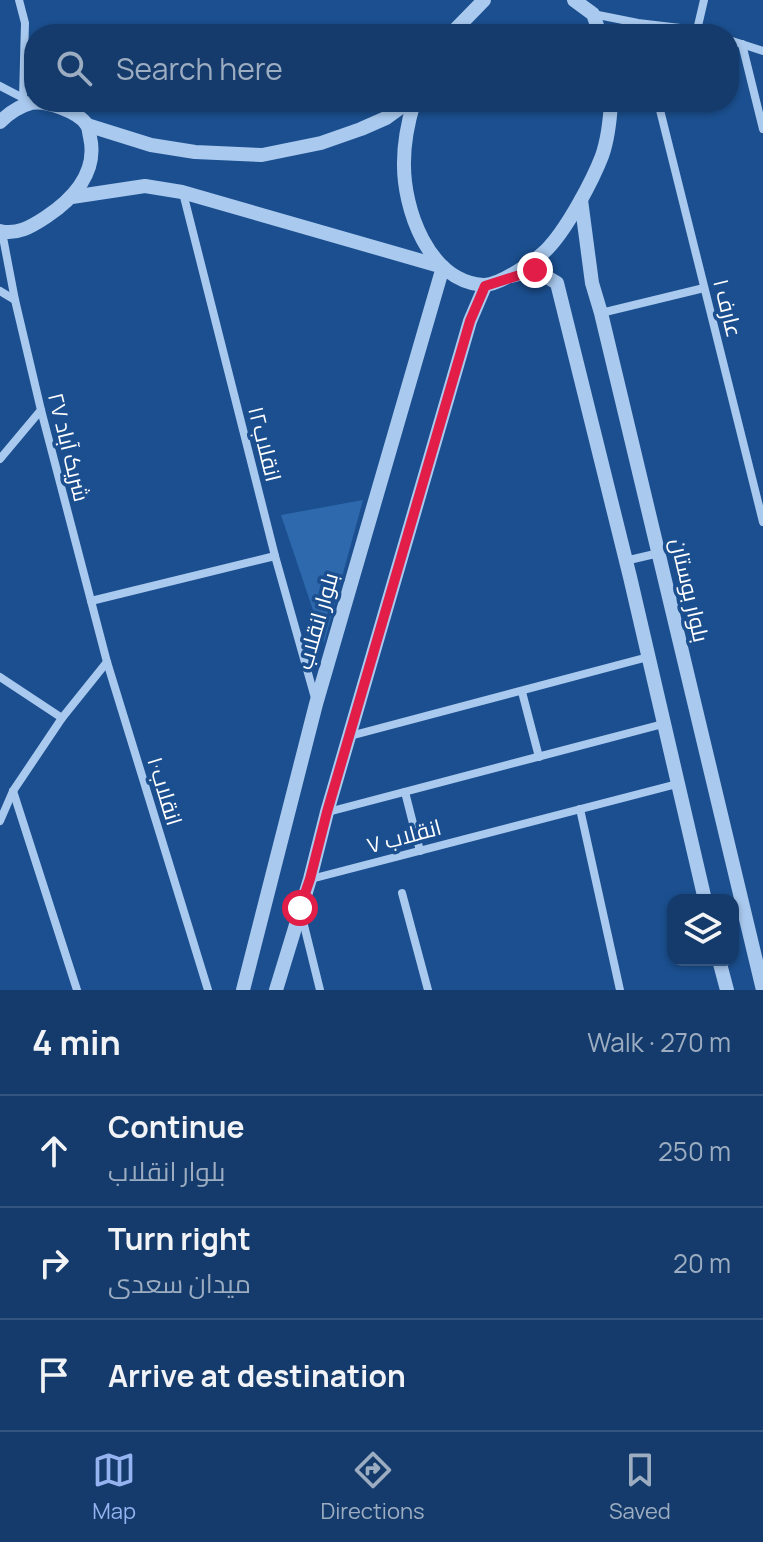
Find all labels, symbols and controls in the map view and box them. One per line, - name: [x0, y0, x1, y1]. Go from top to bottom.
- search box: [24, 24, 739, 112]
- icon: search: [52, 46, 96, 90]
- text: Search here: [116, 48, 283, 89]
- route end: [517, 252, 553, 288]
- street label: عارف ۱: [706, 276, 750, 340]
- street label: شریک آباد ۲۷: [41, 389, 97, 505]
- street label: انقلاب۱۲: [241, 403, 289, 485]
- street label: بلوار بوستان: [663, 535, 717, 645]
- street label: بلوار انقلاب: [289, 569, 345, 673]
- street label: انقلاب۱۰: [140, 753, 190, 829]
- street label: انقلاب ۷: [363, 812, 445, 860]
- route start: [282, 890, 318, 926]
- map controls: [667, 894, 739, 966]
- button: layers: [667, 894, 739, 966]
- text: 4 min: [32, 1019, 121, 1065]
- text: Walk · 270 m: [587, 1024, 731, 1060]
- text: Continue: [108, 1106, 244, 1147]
- icon: ahead: [32, 1129, 76, 1173]
- text: 250 m: [658, 1133, 731, 1169]
- text: بلوار انقلاب: [108, 1153, 226, 1189]
- text: Turn right: [108, 1218, 251, 1259]
- icon: right: [32, 1241, 76, 1285]
- text: 20 m: [673, 1245, 731, 1281]
- text: میدان سعدی: [108, 1265, 251, 1301]
- icon: arrive: [32, 1353, 76, 1397]
- text: Arrive at destination: [108, 1355, 406, 1396]
- tab: Map: [92, 1448, 136, 1526]
- tab: Directions: [320, 1448, 425, 1526]
- tab: Saved: [609, 1448, 671, 1526]

